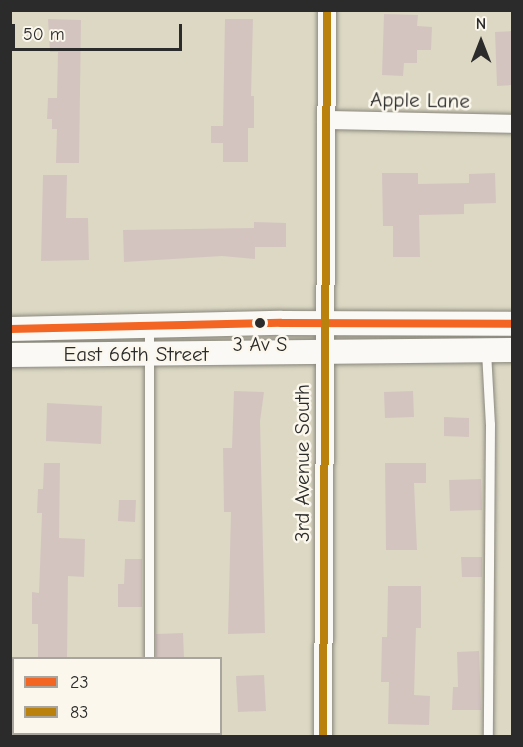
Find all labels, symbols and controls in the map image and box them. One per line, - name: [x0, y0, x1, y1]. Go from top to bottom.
- scale bar: [15, 12, 184, 50]
- north arrow: [451, 12, 511, 72]
- text: N: [476, 15, 486, 33]
- text: 50 m: [23, 24, 65, 45]
- street label: Apple Lane: [370, 87, 470, 113]
- marker: 3 Av S: [254, 317, 266, 329]
- place label: 3 Av S: [233, 332, 287, 356]
- street label: East 66th Street: [64, 341, 208, 367]
- street label: 3rd Avenue South: [289, 384, 315, 542]
- legend: [12, 657, 222, 735]
- text: 23: [70, 672, 89, 693]
- text: 83: [70, 702, 88, 723]

